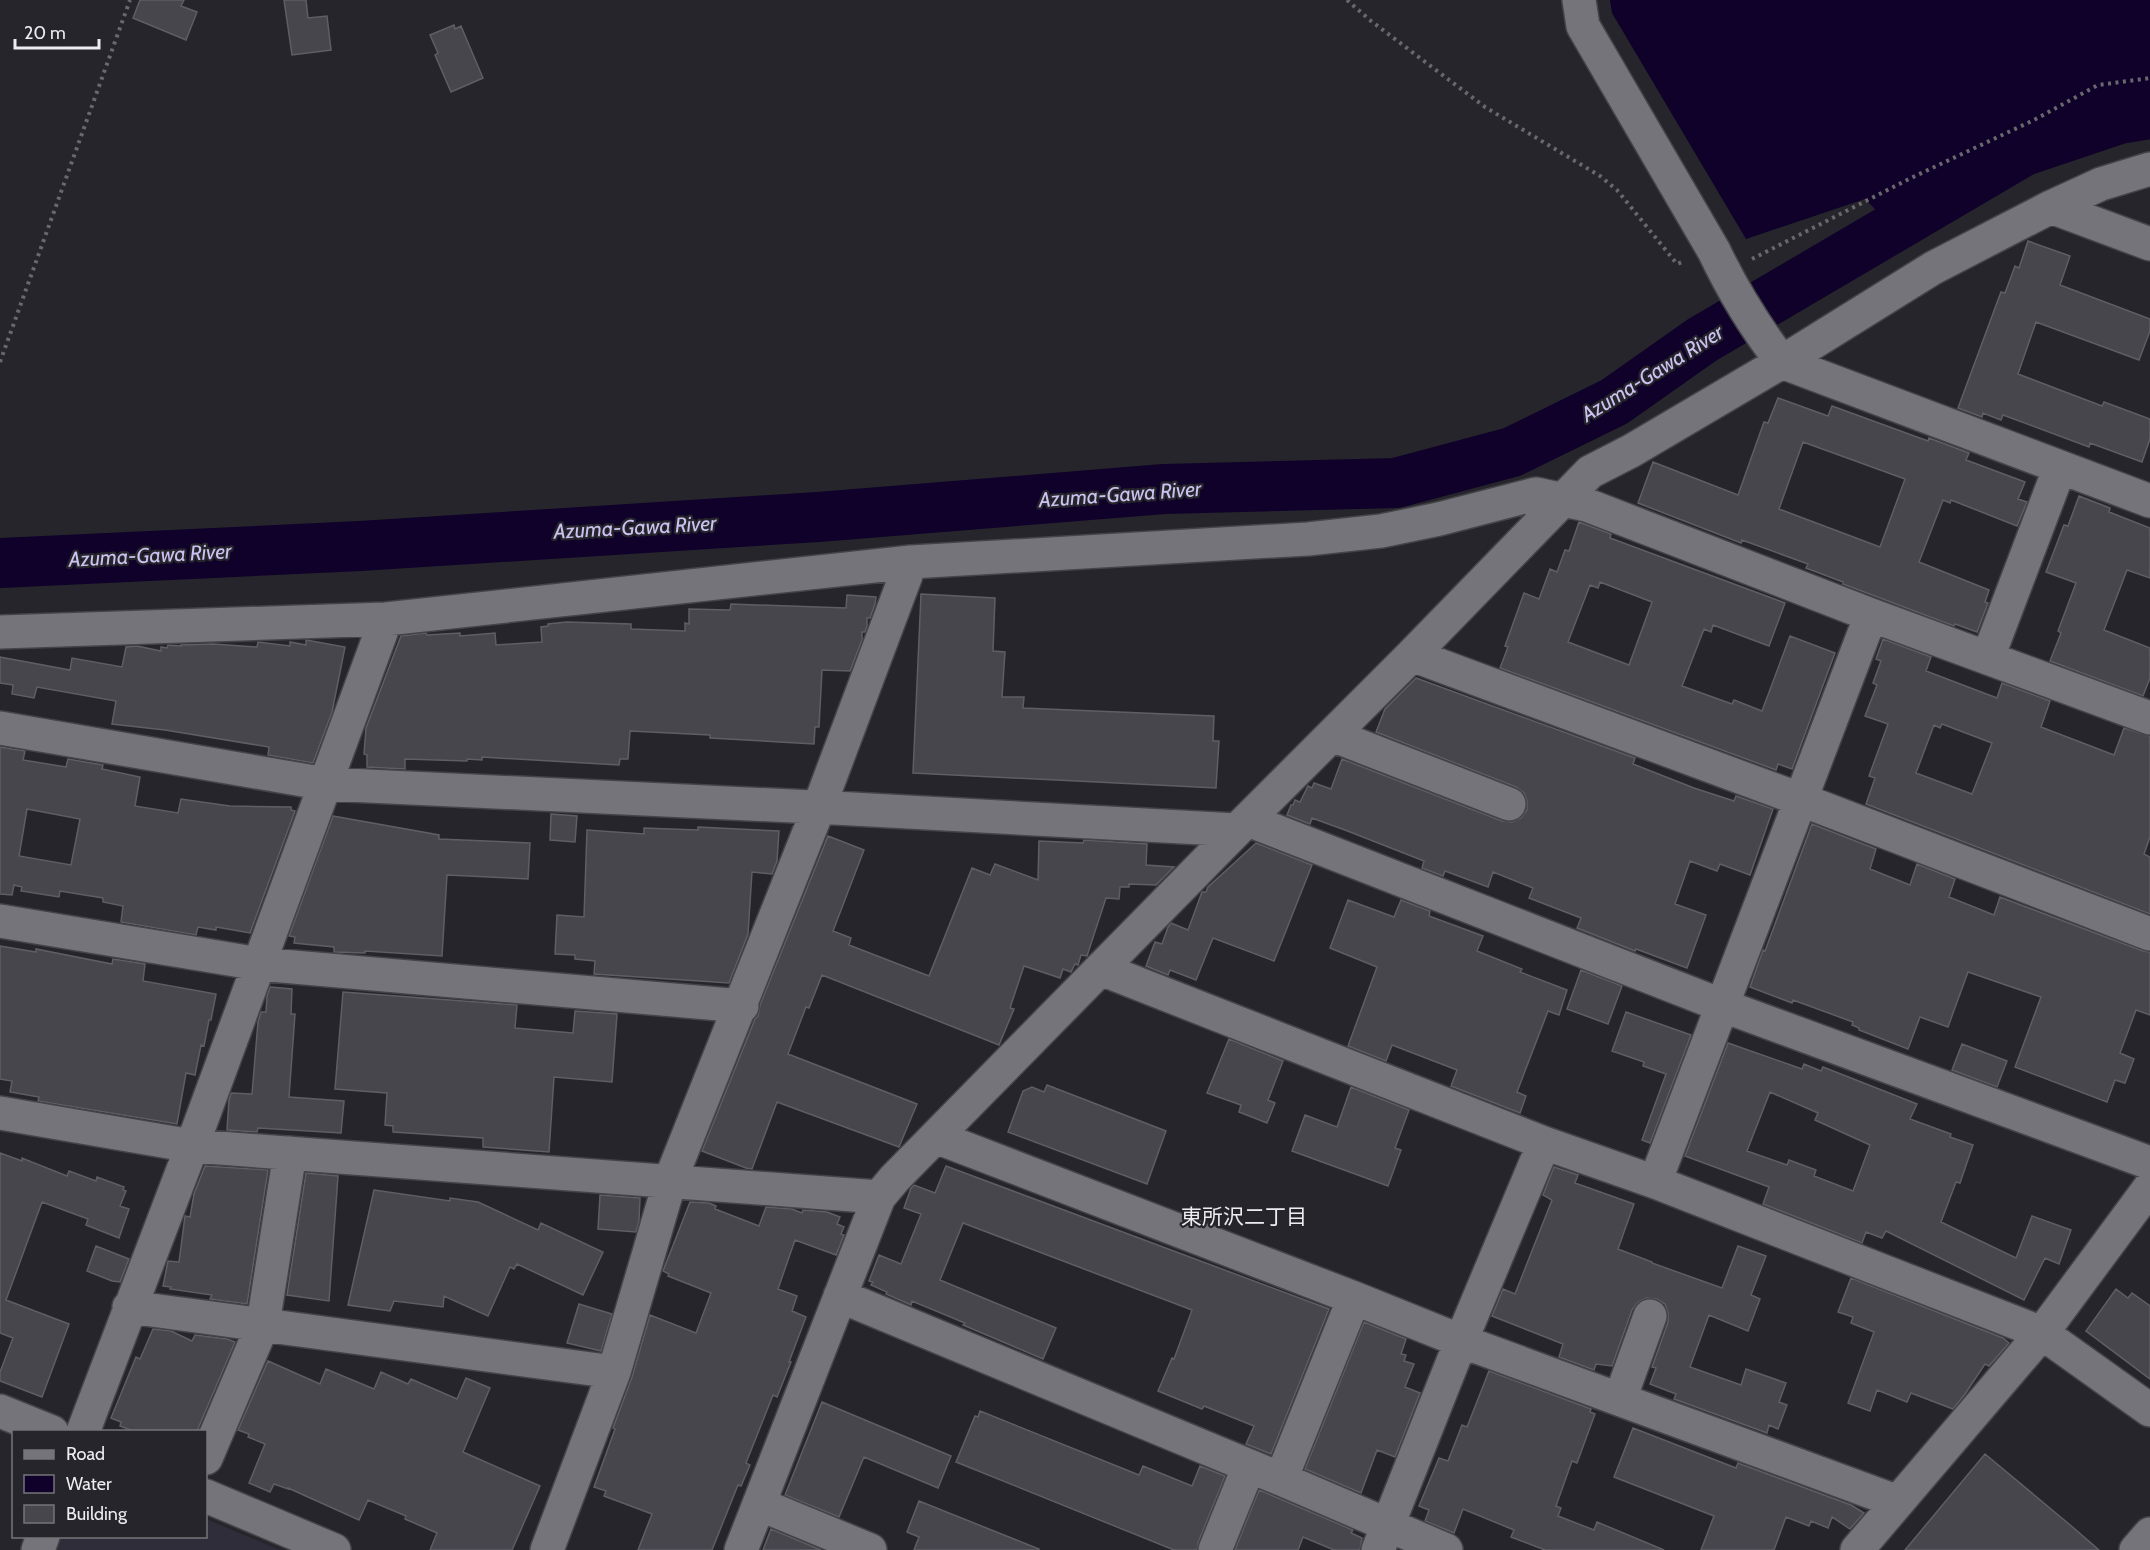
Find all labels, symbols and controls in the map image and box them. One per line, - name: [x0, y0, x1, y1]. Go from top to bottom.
- scale bar: [15, 12, 99, 50]
- text: 20 m: [24, 22, 66, 44]
- water label: Azuma-Gawa River: [1575, 318, 1729, 427]
- water label: Azuma-Gawa River: [1037, 476, 1204, 512]
- water label: Azuma-Gawa River: [552, 510, 719, 544]
- water label: Azuma-Gawa River: [67, 538, 234, 572]
- district label: 東所沢二丁目: [1181, 1204, 1307, 1229]
- legend: [12, 1430, 207, 1538]
- text: Road: [66, 1443, 105, 1465]
- text: Water: [66, 1473, 112, 1495]
- text: Building: [66, 1503, 128, 1525]

